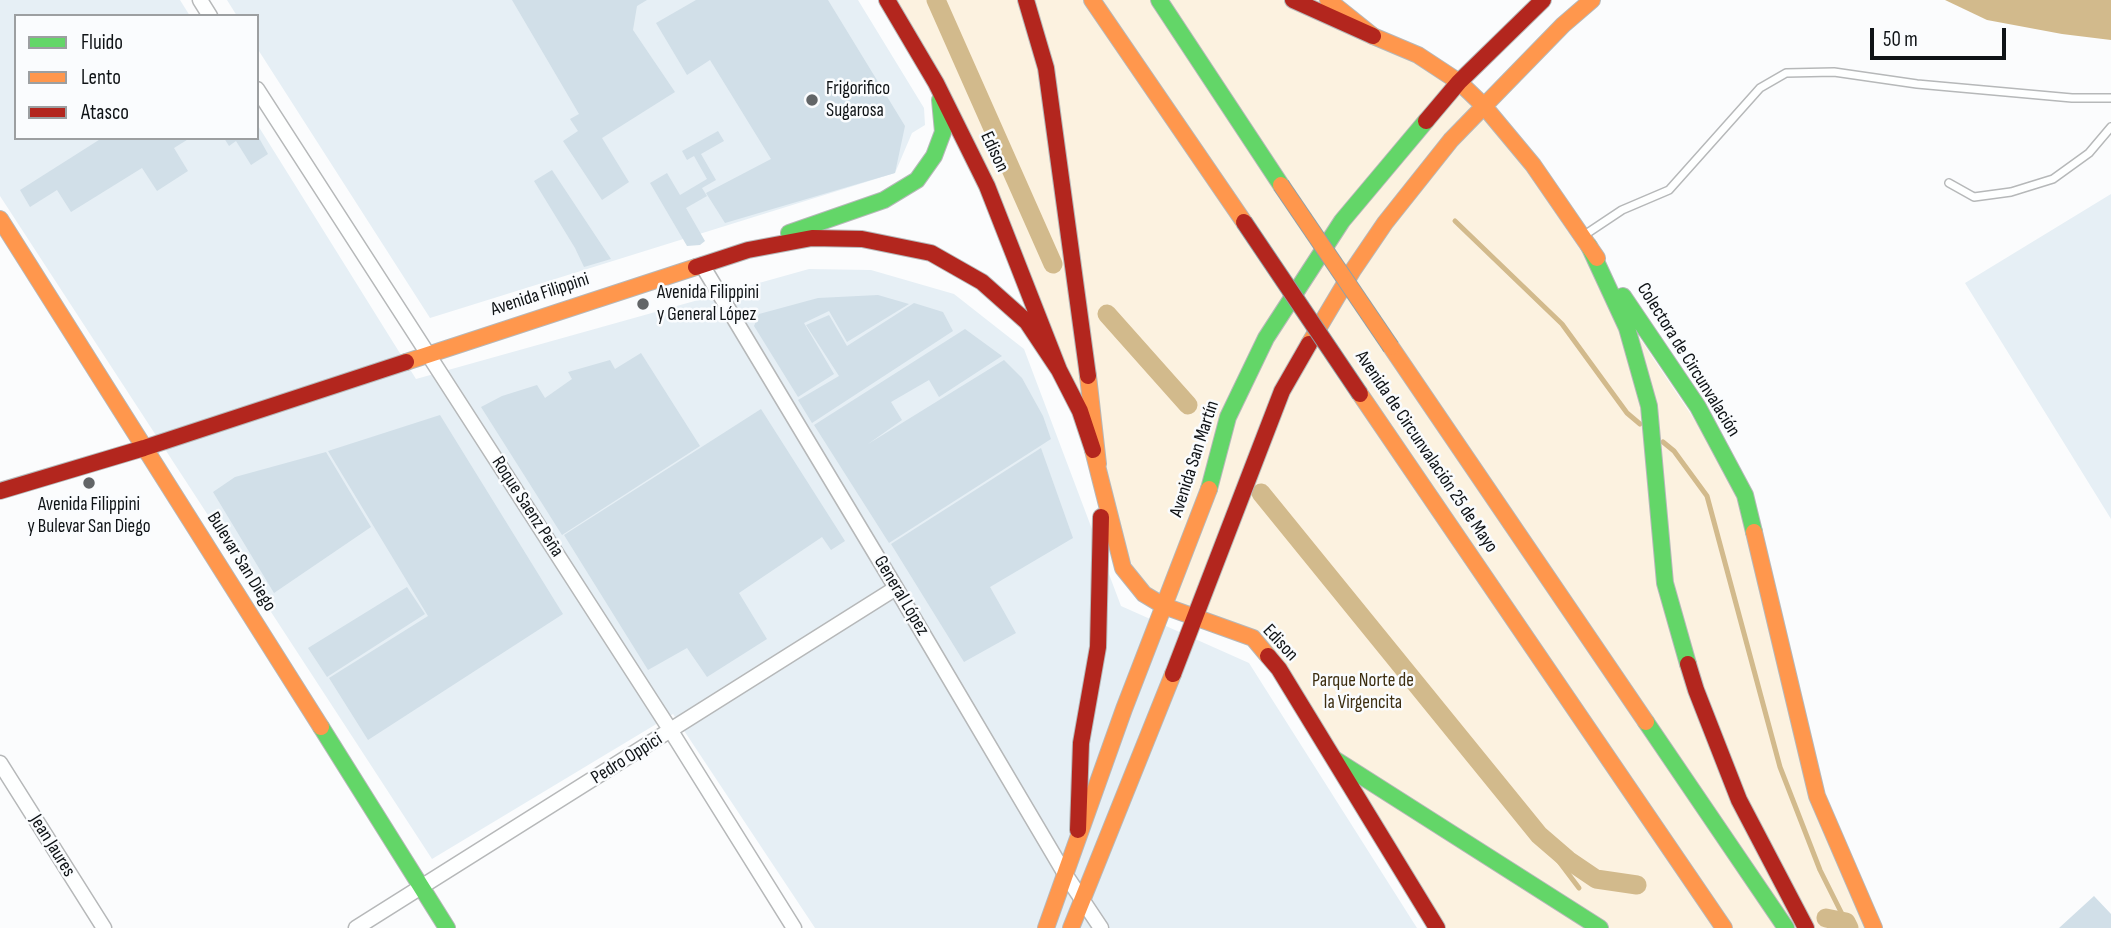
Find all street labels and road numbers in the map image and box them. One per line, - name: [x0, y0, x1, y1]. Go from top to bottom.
- street label: Edison: [975, 128, 1013, 176]
- street label: Avenida Filippini: [488, 268, 592, 322]
- street label: Colectora de Circunvalación: [1631, 279, 1745, 441]
- street label: Avenida de Circunvalación 25 de Mayo: [1350, 347, 1502, 557]
- street label: Avenida San Martín: [1165, 398, 1225, 520]
- street label: Roque Saenz Peña: [486, 453, 568, 561]
- street label: Bulevar San Diego: [201, 508, 281, 616]
- street label: General López: [868, 552, 934, 640]
- street label: Edison: [1257, 620, 1303, 666]
- street label: Pedro Oppici: [587, 728, 667, 790]
- street label: Jean Jaures: [24, 811, 80, 881]

